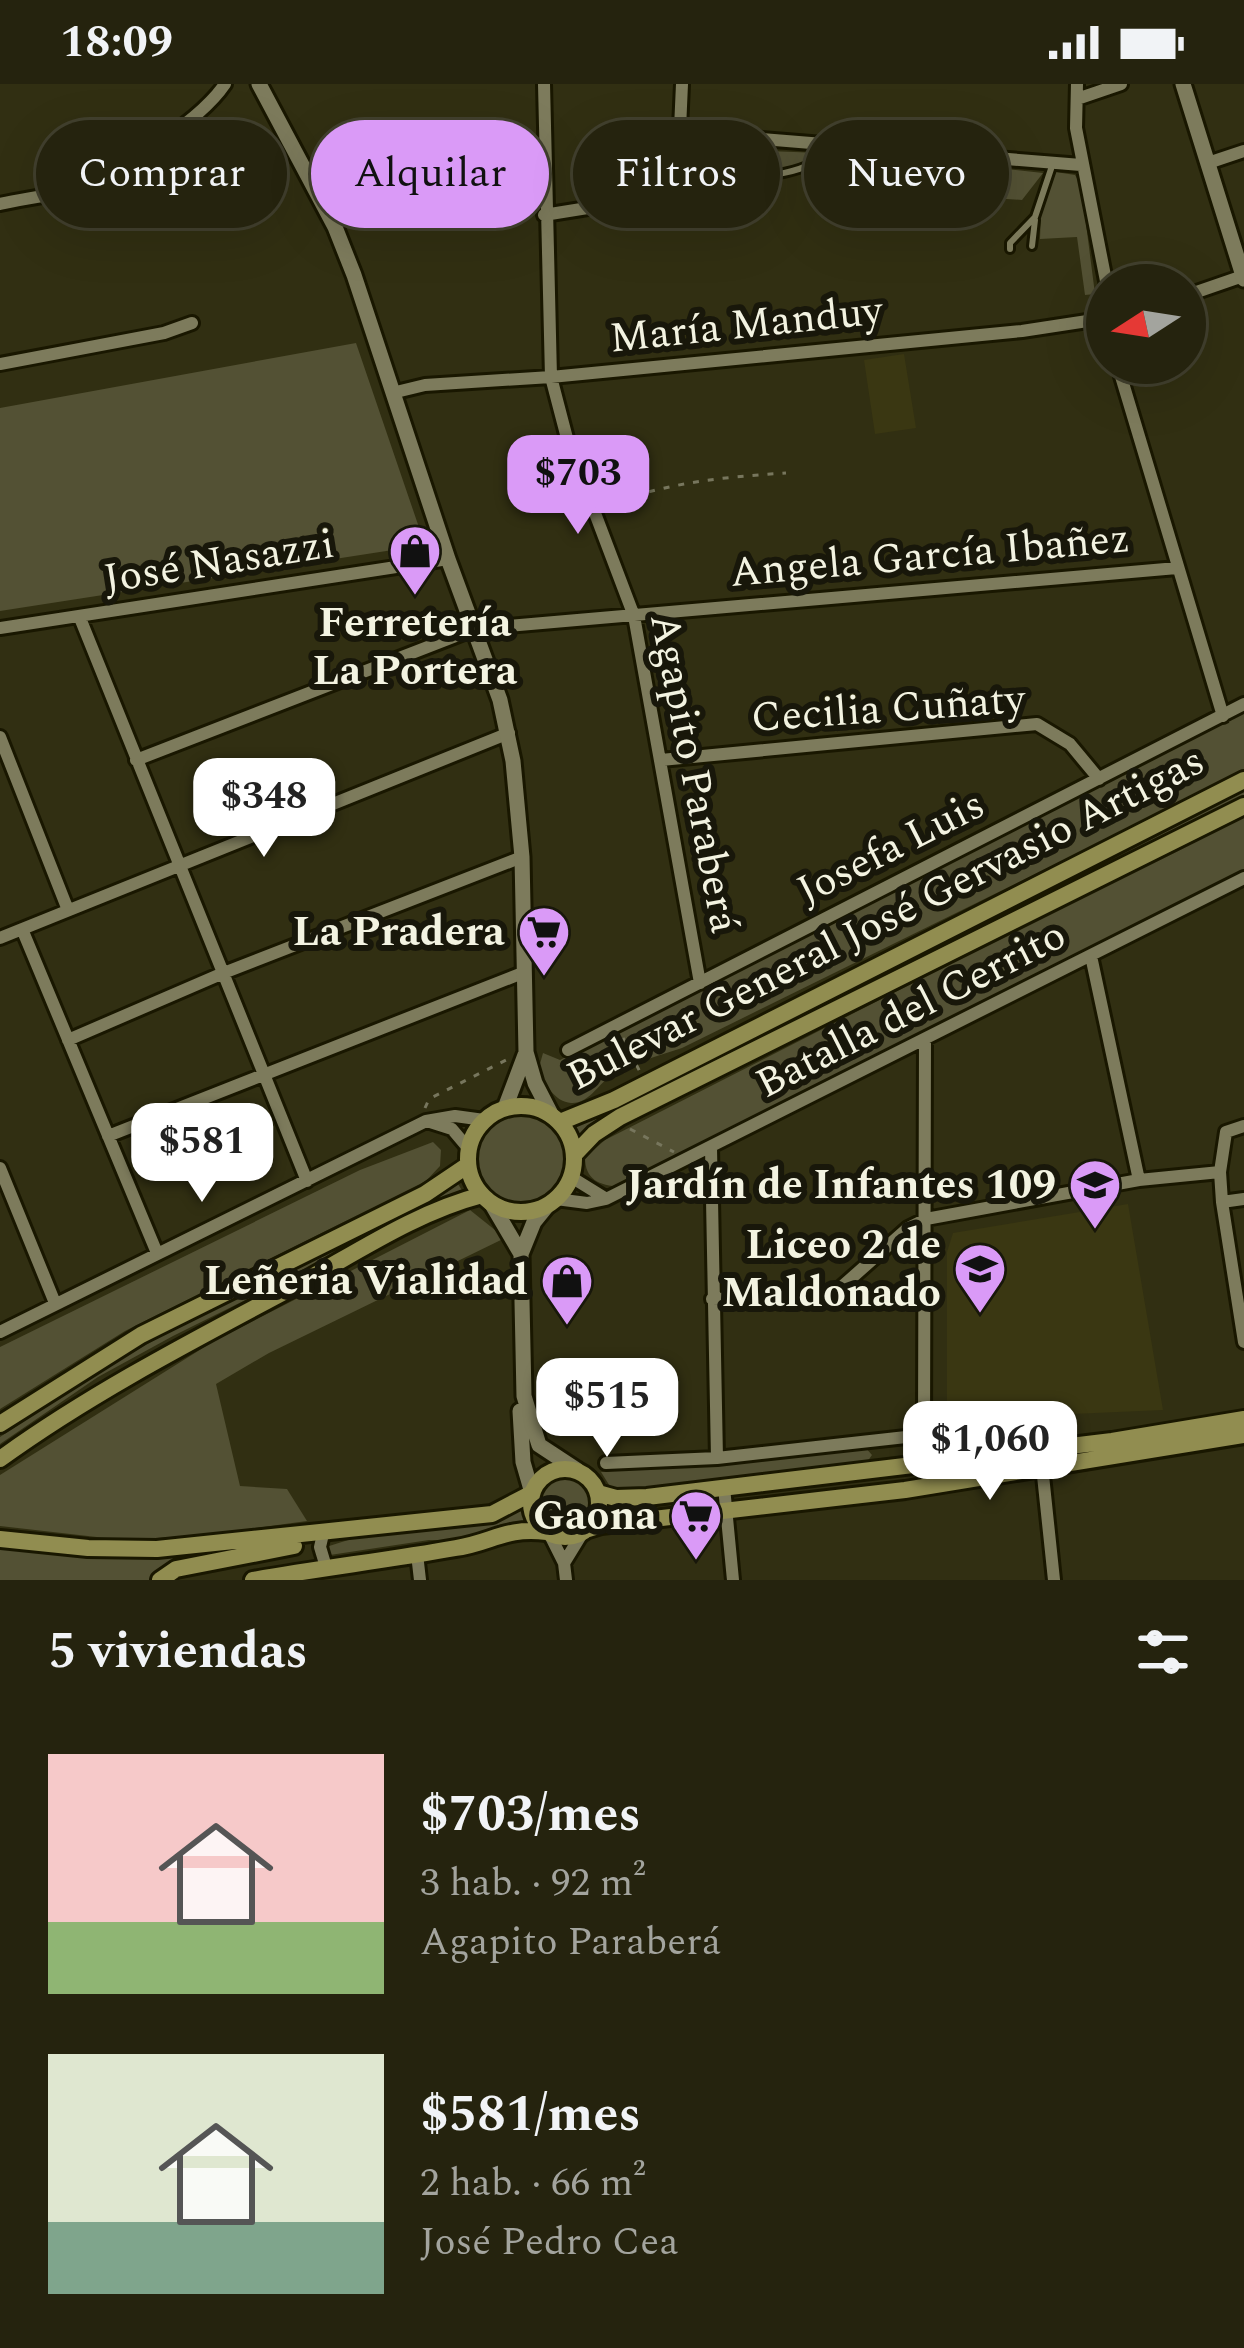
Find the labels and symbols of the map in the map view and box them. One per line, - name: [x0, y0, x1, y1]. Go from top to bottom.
- north arrow: [1086, 264, 1206, 384]
- street label: María Manduy: [606, 279, 887, 371]
- pin: $703: [507, 435, 649, 537]
- street label: Angela García Ibañez: [727, 507, 1133, 605]
- street label: José Nasazzi: [99, 513, 339, 611]
- shop icon: Ferretería La Portera: [387, 523, 443, 597]
- place label: Ferretería La Portera: [313, 592, 518, 703]
- street label: Agapito Paraberá: [632, 608, 756, 939]
- street label: Cecilia Cuñaty: [749, 668, 1029, 750]
- street label: Bulevar General José Gervasio Artigas: [556, 730, 1216, 1108]
- pin: $348: [193, 758, 335, 860]
- street label: Josefa Luis: [786, 774, 996, 922]
- place label: La Pradera: [292, 901, 505, 964]
- supermarket icon: La Pradera: [516, 904, 572, 978]
- street label: Batalla del Cerrito: [745, 905, 1077, 1115]
- pin: $581: [131, 1103, 273, 1205]
- place label: Jardín de Infantes 109: [626, 1154, 1056, 1217]
- school or university icon: Jardín de Infantes 109: [1067, 1157, 1123, 1231]
- place label: Liceo 2 de Maldonado: [722, 1214, 941, 1325]
- school or university icon: Liceo 2 de Maldonado: [952, 1241, 1008, 1315]
- place label: Leñeria Vialidad: [204, 1250, 528, 1313]
- shop icon: Leñeria Vialidad: [539, 1253, 595, 1327]
- pin: $515: [536, 1358, 678, 1460]
- pin: $1,060: [892, 1401, 1088, 1503]
- place label: Gaona: [533, 1485, 657, 1548]
- supermarket icon: Gaona: [668, 1488, 724, 1562]

